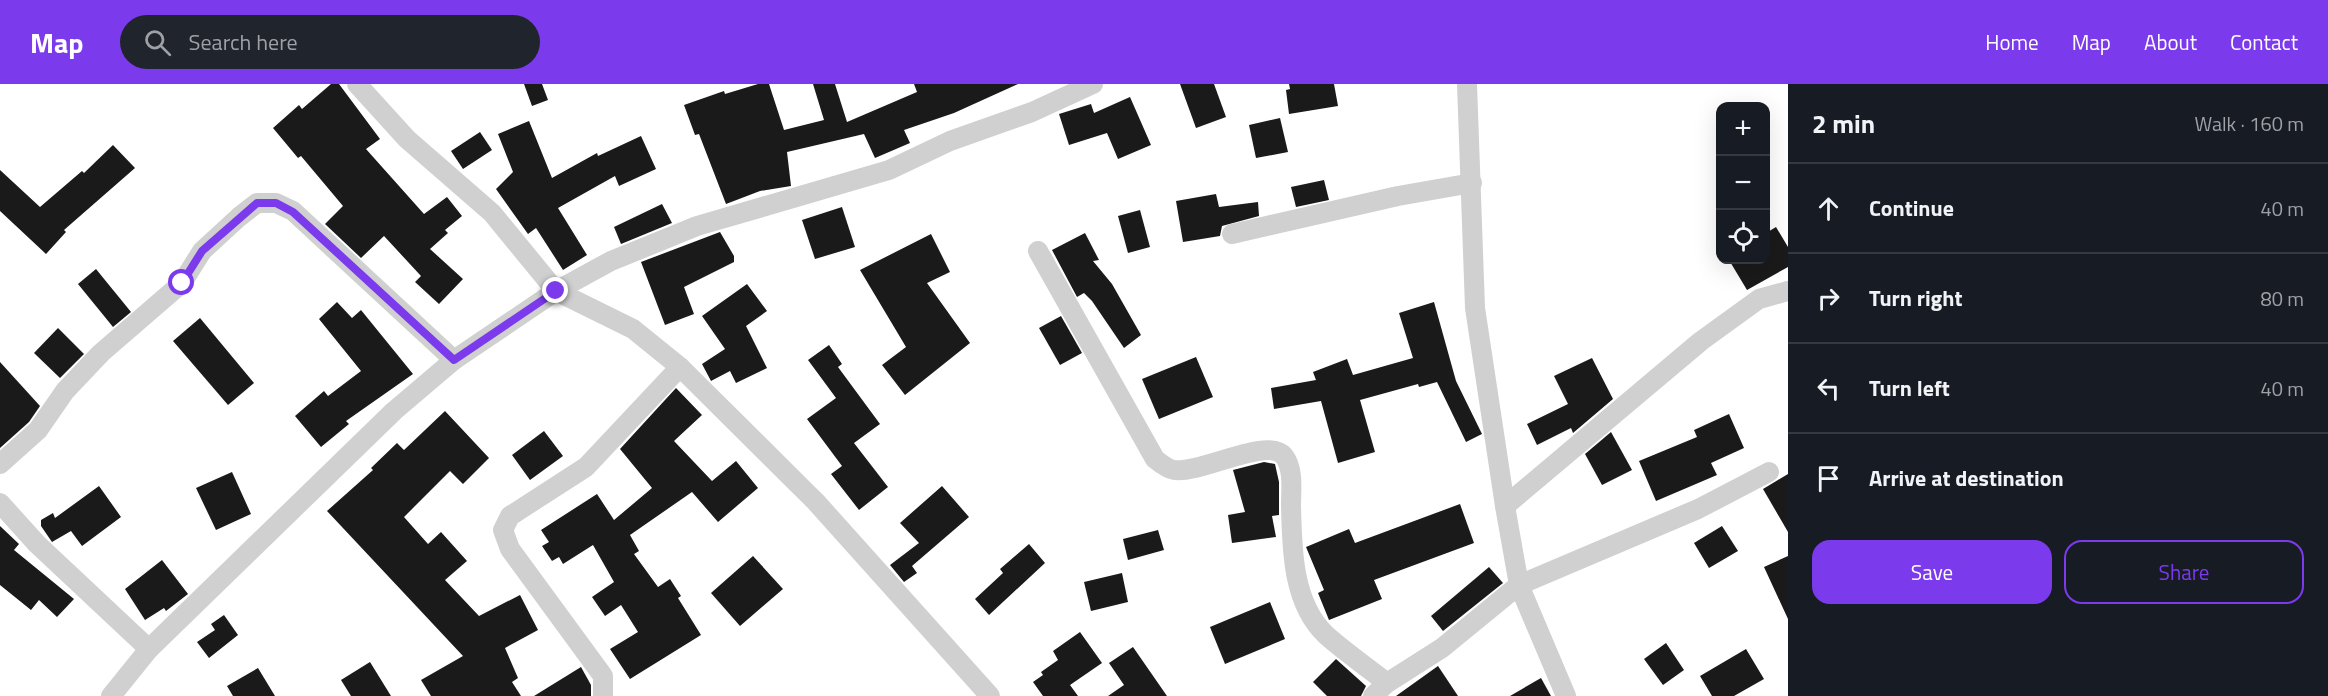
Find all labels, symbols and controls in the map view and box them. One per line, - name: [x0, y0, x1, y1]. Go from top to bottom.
- search box: [120, 15, 540, 69]
- text: Map: [30, 21, 84, 64]
- text: Search here: [189, 25, 298, 59]
- icon: search: [141, 26, 174, 59]
- text: Home: [1985, 26, 2039, 58]
- text: Map: [2072, 26, 2111, 58]
- text: About: [2144, 26, 2197, 58]
- text: Contact: [2230, 26, 2298, 58]
- map controls: [1716, 102, 1770, 264]
- button: +: [1716, 102, 1770, 156]
- text: 2 min: [1812, 104, 1875, 143]
- text: Walk · 160 m: [2195, 108, 2304, 139]
- button: −: [1716, 156, 1770, 210]
- text: Continue: [1869, 191, 1954, 225]
- icon: ahead: [1812, 192, 1845, 225]
- text: 40 m: [2260, 193, 2304, 224]
- button: locate: [1716, 210, 1770, 264]
- route start: [168, 269, 194, 295]
- route end: [542, 277, 568, 303]
- text: Turn right: [1869, 281, 1963, 315]
- icon: right: [1812, 282, 1845, 315]
- text: 80 m: [2260, 283, 2304, 314]
- text: Turn left: [1869, 371, 1950, 405]
- icon: left: [1812, 372, 1845, 405]
- text: 40 m: [2260, 373, 2304, 404]
- text: Arrive at destination: [1869, 461, 2064, 495]
- icon: arrive: [1812, 462, 1845, 495]
- button: Save: [1812, 540, 2052, 604]
- button: Share: [2064, 540, 2304, 604]

